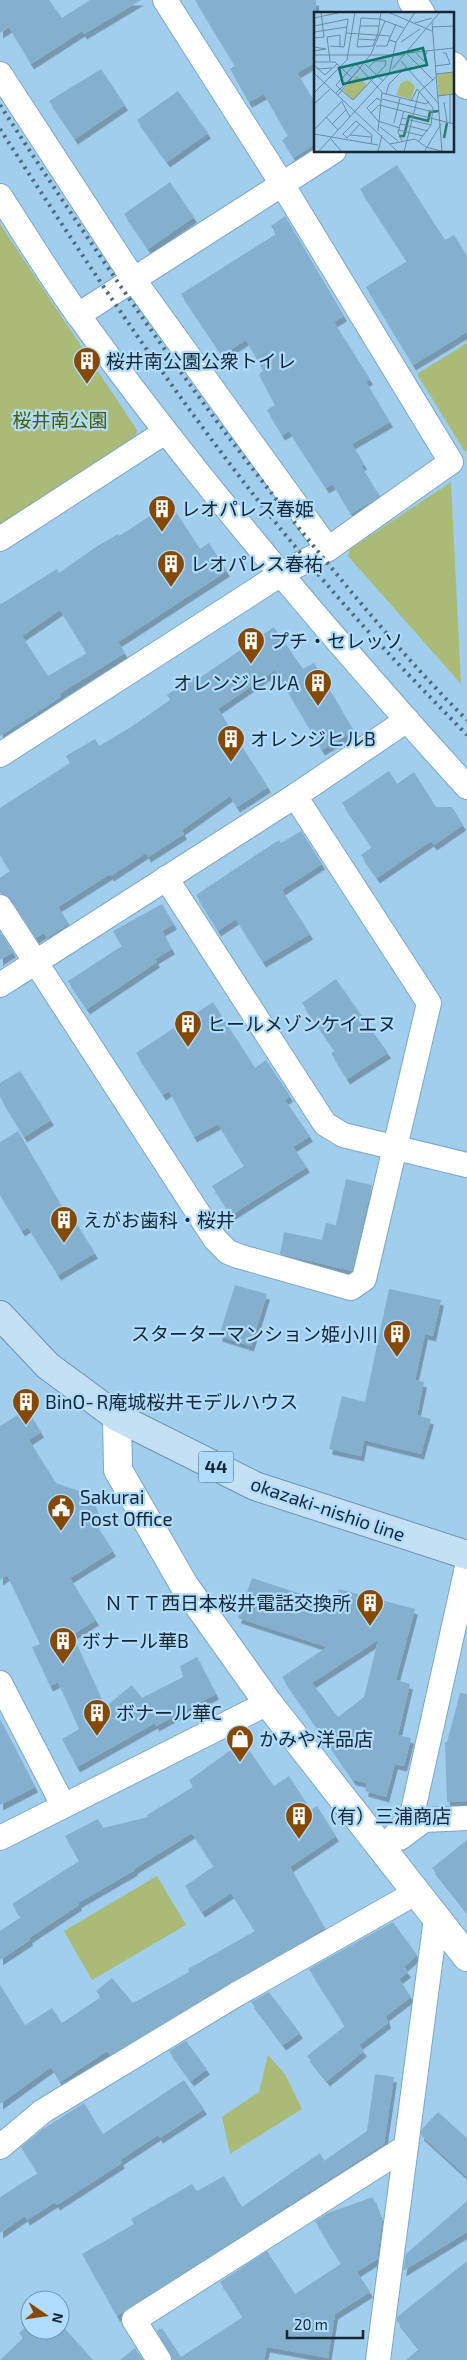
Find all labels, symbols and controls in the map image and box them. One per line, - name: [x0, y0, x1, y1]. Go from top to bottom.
- inset map: [314, 12, 454, 152]
- building icon: 桜井南公園公衆トイレ: [72, 346, 102, 385]
- place label: 桜井南公園公衆トイレ: [106, 349, 296, 372]
- park label: 桜井南公園: [12, 408, 108, 431]
- building icon: レオパレス春姫: [147, 494, 177, 533]
- place label: レオパレス春姫: [181, 497, 314, 520]
- building icon: レオパレス春祐: [156, 549, 186, 588]
- place label: レオパレス春祐: [190, 552, 323, 575]
- building icon: プチ・セレッソ: [236, 626, 266, 665]
- place label: プチ・セレッソ: [270, 629, 403, 652]
- building icon: オレンジヒルA: [303, 668, 333, 707]
- place label: オレンジヒルA: [173, 671, 299, 694]
- building icon: オレンジヒルB: [216, 724, 246, 763]
- place label: オレンジヒルB: [250, 727, 376, 750]
- building icon: ヒールメゾンケイエヌ: [173, 1009, 203, 1048]
- place label: ヒールメゾンケイエヌ: [207, 1012, 396, 1035]
- building icon: えがお歯科・桜井: [49, 1205, 79, 1244]
- place label: えがお歯科・桜井: [83, 1208, 235, 1231]
- building icon: スターターマンション姫小川: [382, 1319, 412, 1358]
- place label: スターターマンション姫小川: [131, 1322, 378, 1345]
- building icon: BinO‐R庵城桜井モデルハウス: [11, 1387, 41, 1426]
- place label: BinO‐R庵城桜井モデルハウス: [45, 1390, 298, 1413]
- road number: 44: [198, 1451, 234, 1482]
- street label: okazaki-nishio line: [248, 1471, 408, 1546]
- place label: Sakurai Post Office: [80, 1485, 173, 1530]
- public building icon: Sakurai Post Office: [46, 1493, 76, 1532]
- building icon: ＮＴＴ西日本桜井電話交換所: [355, 1588, 385, 1627]
- place label: ＮＴＴ西日本桜井電話交換所: [104, 1591, 351, 1614]
- building icon: ボナール華B: [48, 1626, 78, 1665]
- place label: ボナール華B: [82, 1629, 189, 1652]
- building icon: ボナール華C: [82, 1698, 112, 1737]
- place label: ボナール華C: [116, 1701, 222, 1724]
- shop icon: かみや洋品店: [225, 1724, 255, 1763]
- place label: かみや洋品店: [259, 1727, 373, 1750]
- building icon: （有）三浦商店: [284, 1801, 314, 1840]
- place label: （有）三浦商店: [318, 1804, 451, 1827]
- north arrow: [20, 2290, 70, 2340]
- scale bar: [287, 2308, 363, 2340]
- text: N: [49, 2311, 68, 2325]
- text: 20 m: [294, 2315, 328, 2333]

